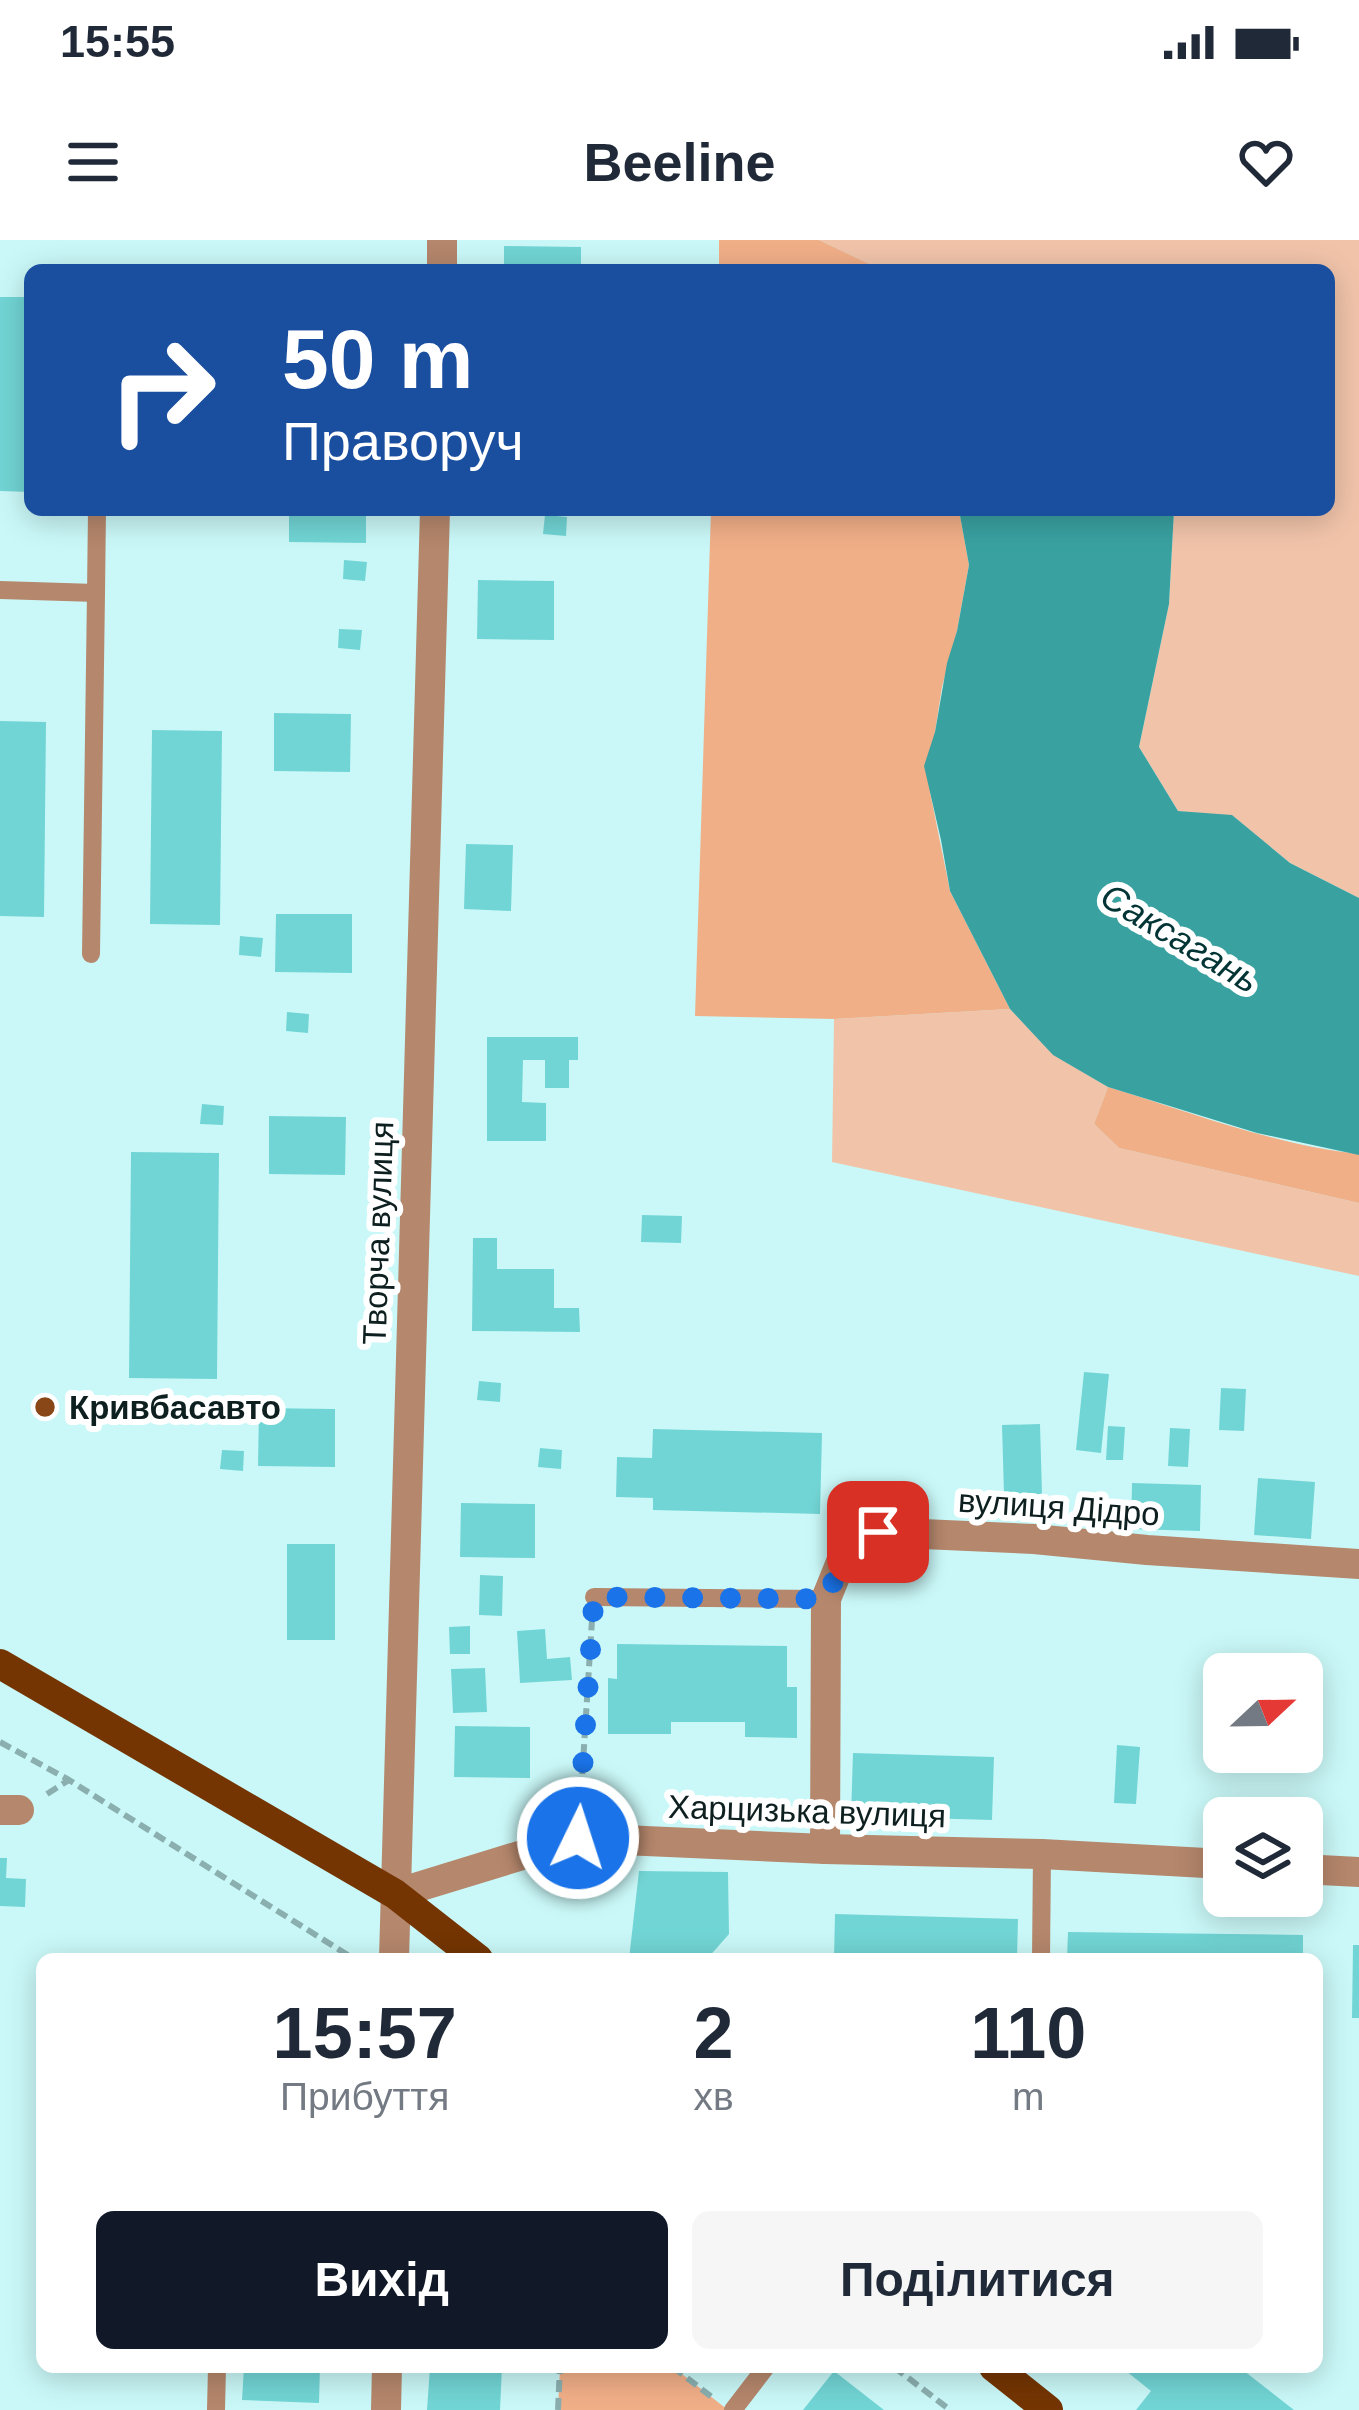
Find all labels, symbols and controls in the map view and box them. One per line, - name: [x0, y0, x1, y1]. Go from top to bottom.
- text: 15:55: [60, 16, 175, 67]
- icon: menu: [60, 129, 126, 195]
- icon: heart: [1233, 129, 1299, 195]
- text: Beeline: [583, 132, 776, 192]
- icon: right: [84, 312, 240, 468]
- text: 50 m: [282, 312, 473, 406]
- text: Праворуч: [282, 411, 524, 471]
- water label: Саксагань: [1094, 875, 1266, 1001]
- street label: Творча вулиця: [356, 1121, 400, 1345]
- place label: Кривбасавто: [69, 1389, 281, 1426]
- marker: Кривбасавто: [32, 1394, 58, 1420]
- pin: [827, 1481, 929, 1583]
- street label: вулиця Дідро: [957, 1482, 1161, 1532]
- icon: arrive: [845, 1499, 911, 1565]
- north arrow: [1203, 1653, 1323, 1773]
- map controls: [1203, 1653, 1323, 1917]
- position arrow: [515, 1775, 641, 1901]
- street label: Харцизька вулиця: [667, 1788, 947, 1834]
- button: layers: [1203, 1797, 1323, 1917]
- text: 15:57: [273, 1993, 457, 2073]
- text: 2: [693, 1993, 734, 2073]
- text: 110: [970, 1993, 1086, 2073]
- text: Прибуття: [280, 2075, 449, 2118]
- text: хв: [693, 2075, 734, 2118]
- text: m: [1012, 2075, 1045, 2118]
- button: Вихід: [96, 2211, 668, 2349]
- button: Поділитися: [692, 2211, 1263, 2349]

